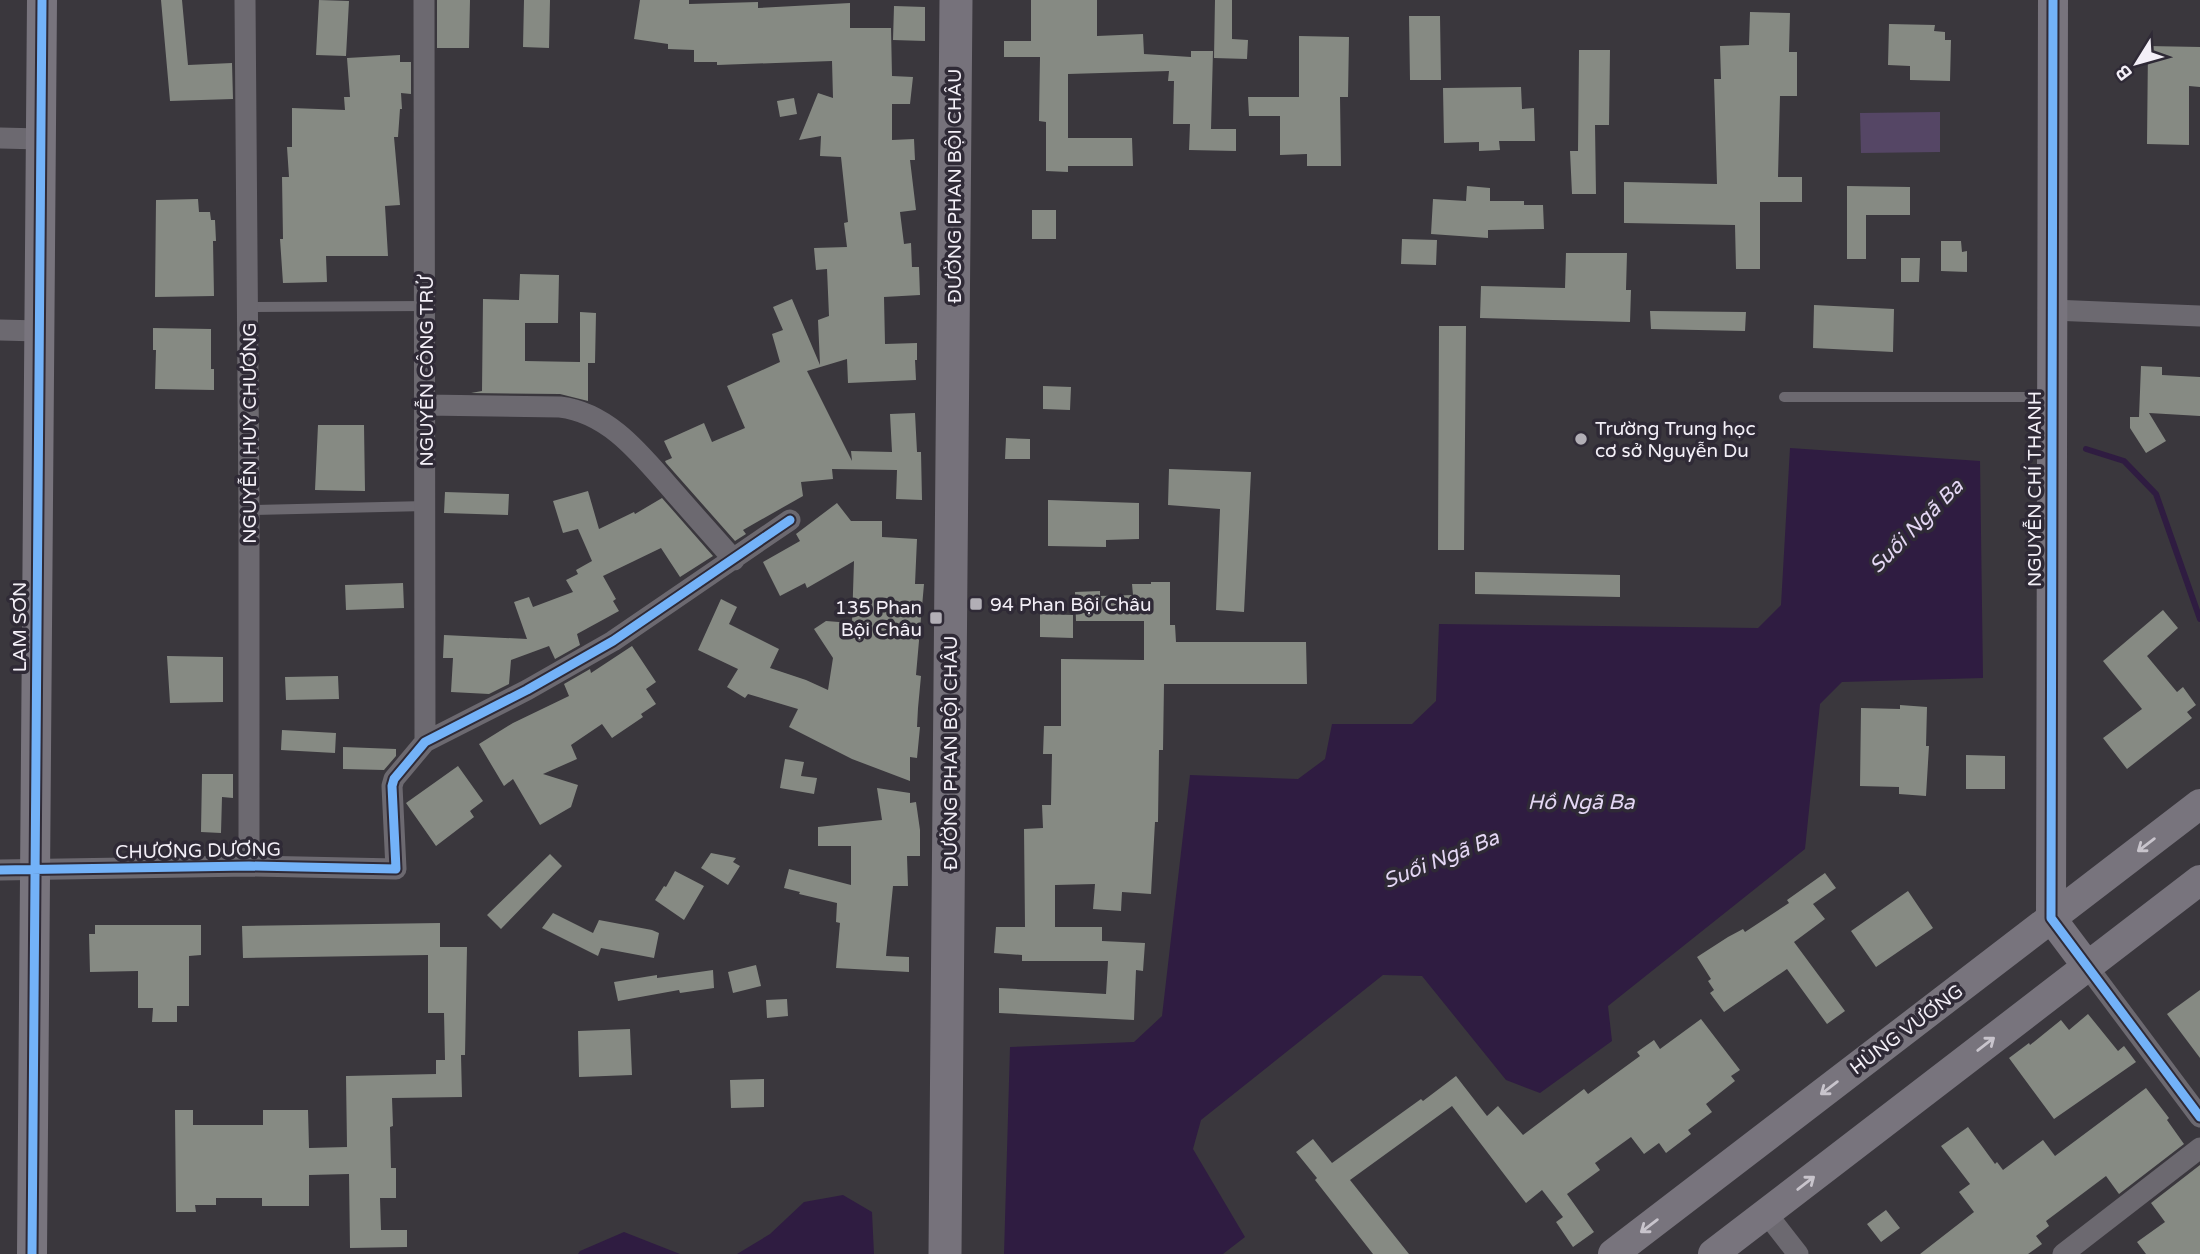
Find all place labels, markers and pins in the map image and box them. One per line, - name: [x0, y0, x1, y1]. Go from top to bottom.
- place label: Trường Trung học cơ sở Nguyễn Du: [1595, 418, 1756, 462]
- marker: Trường Trung học cơ sở Nguyễn Du: [1573, 431, 1589, 447]
- place label: 94 Phan Bội Châu: [990, 594, 1151, 616]
- marker: 94 Phan Bội Châu: [968, 596, 984, 612]
- place label: 135 Phan Bội Châu: [835, 597, 922, 641]
- marker: 135 Phan Bội Châu: [928, 610, 944, 626]

